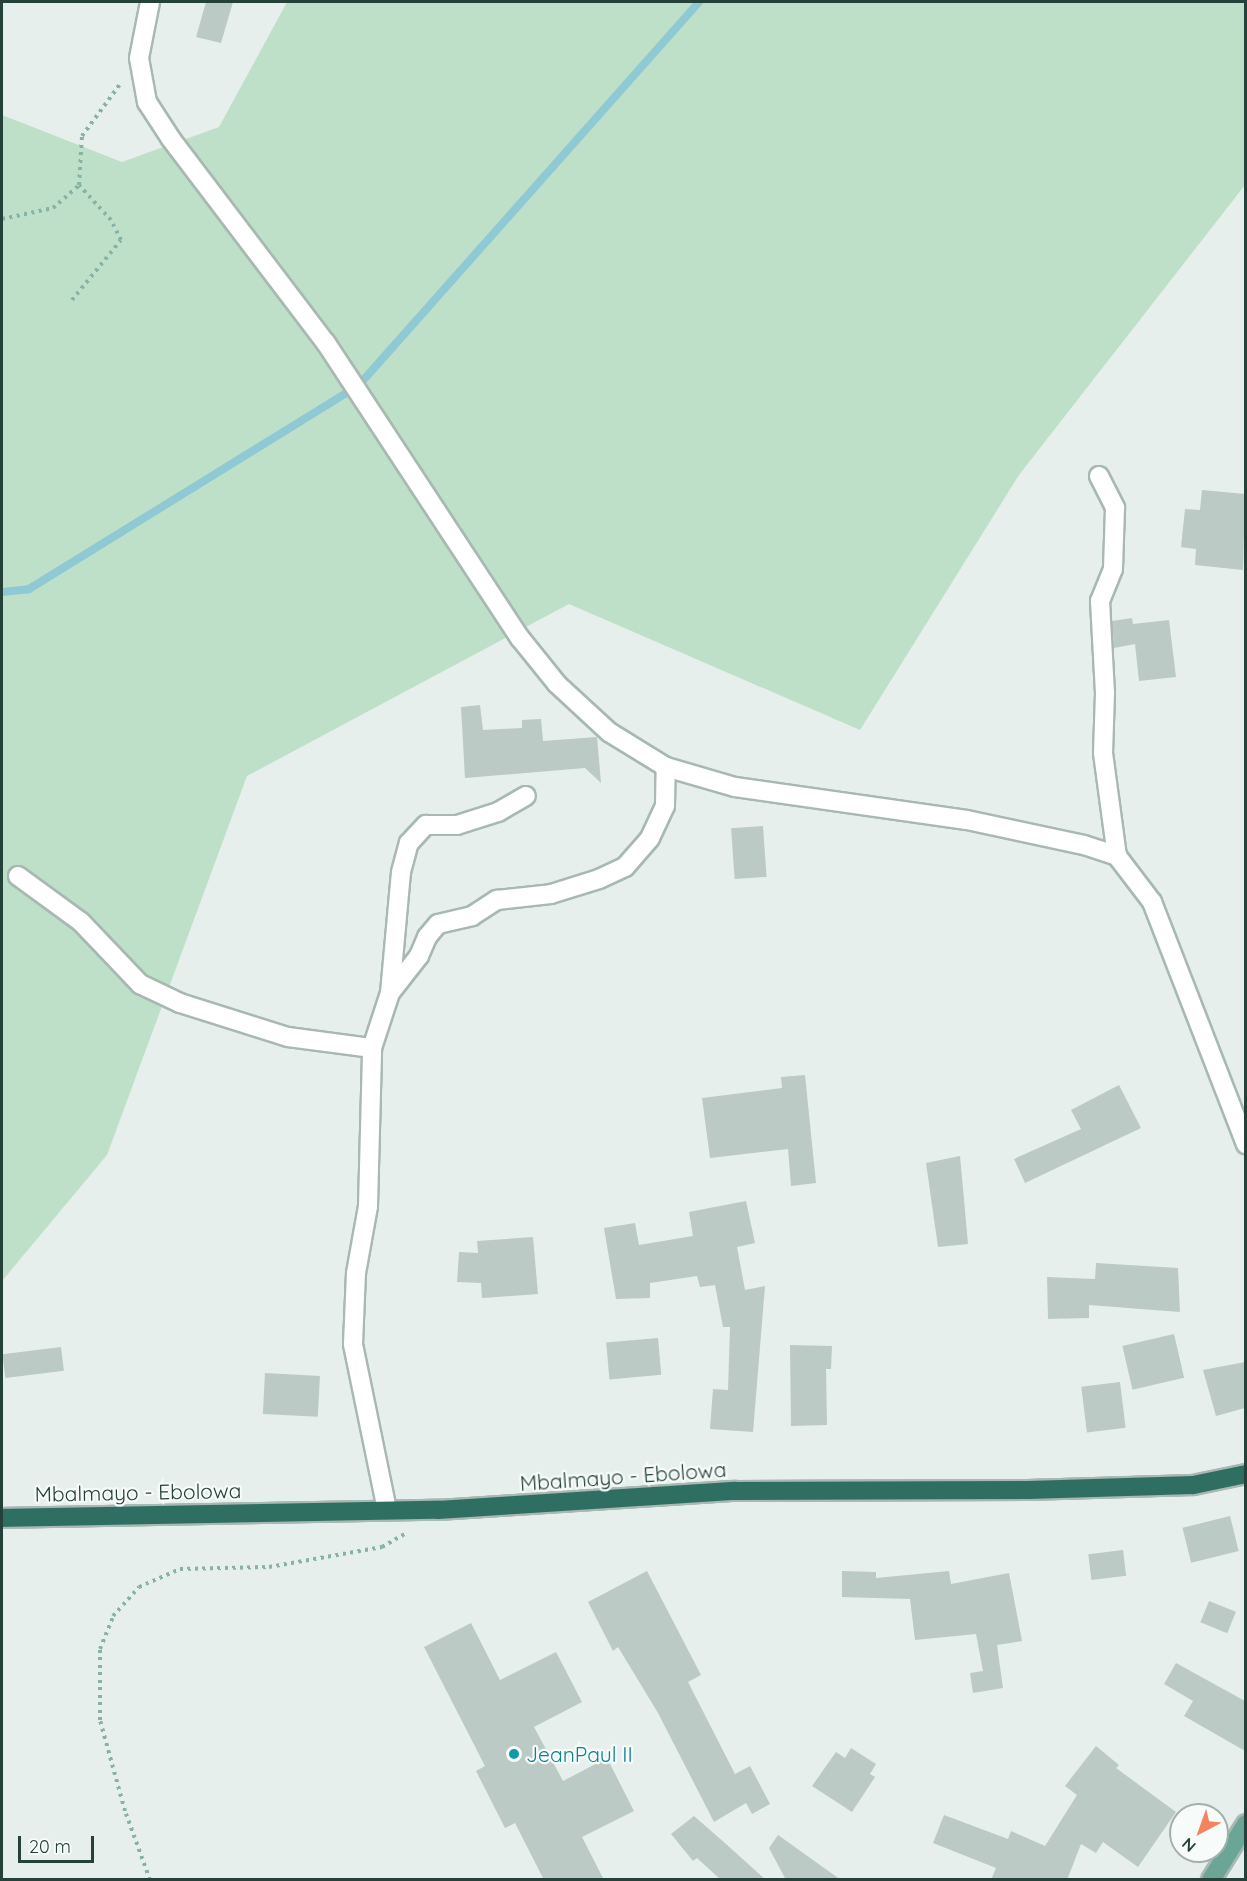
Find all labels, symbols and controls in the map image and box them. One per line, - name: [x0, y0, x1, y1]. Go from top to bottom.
- street label: Mbalmayo - Ebolowa: [519, 1456, 727, 1496]
- street label: Mbalmayo - Ebolowa: [34, 1478, 242, 1506]
- place label: JeanPaul II: [526, 1741, 633, 1767]
- marker: JeanPaul II: [507, 1747, 521, 1761]
- north arrow: [1169, 1803, 1229, 1863]
- scale bar: [21, 1824, 98, 1862]
- text: N: [1178, 1834, 1200, 1856]
- text: 20 m: [29, 1835, 71, 1858]

